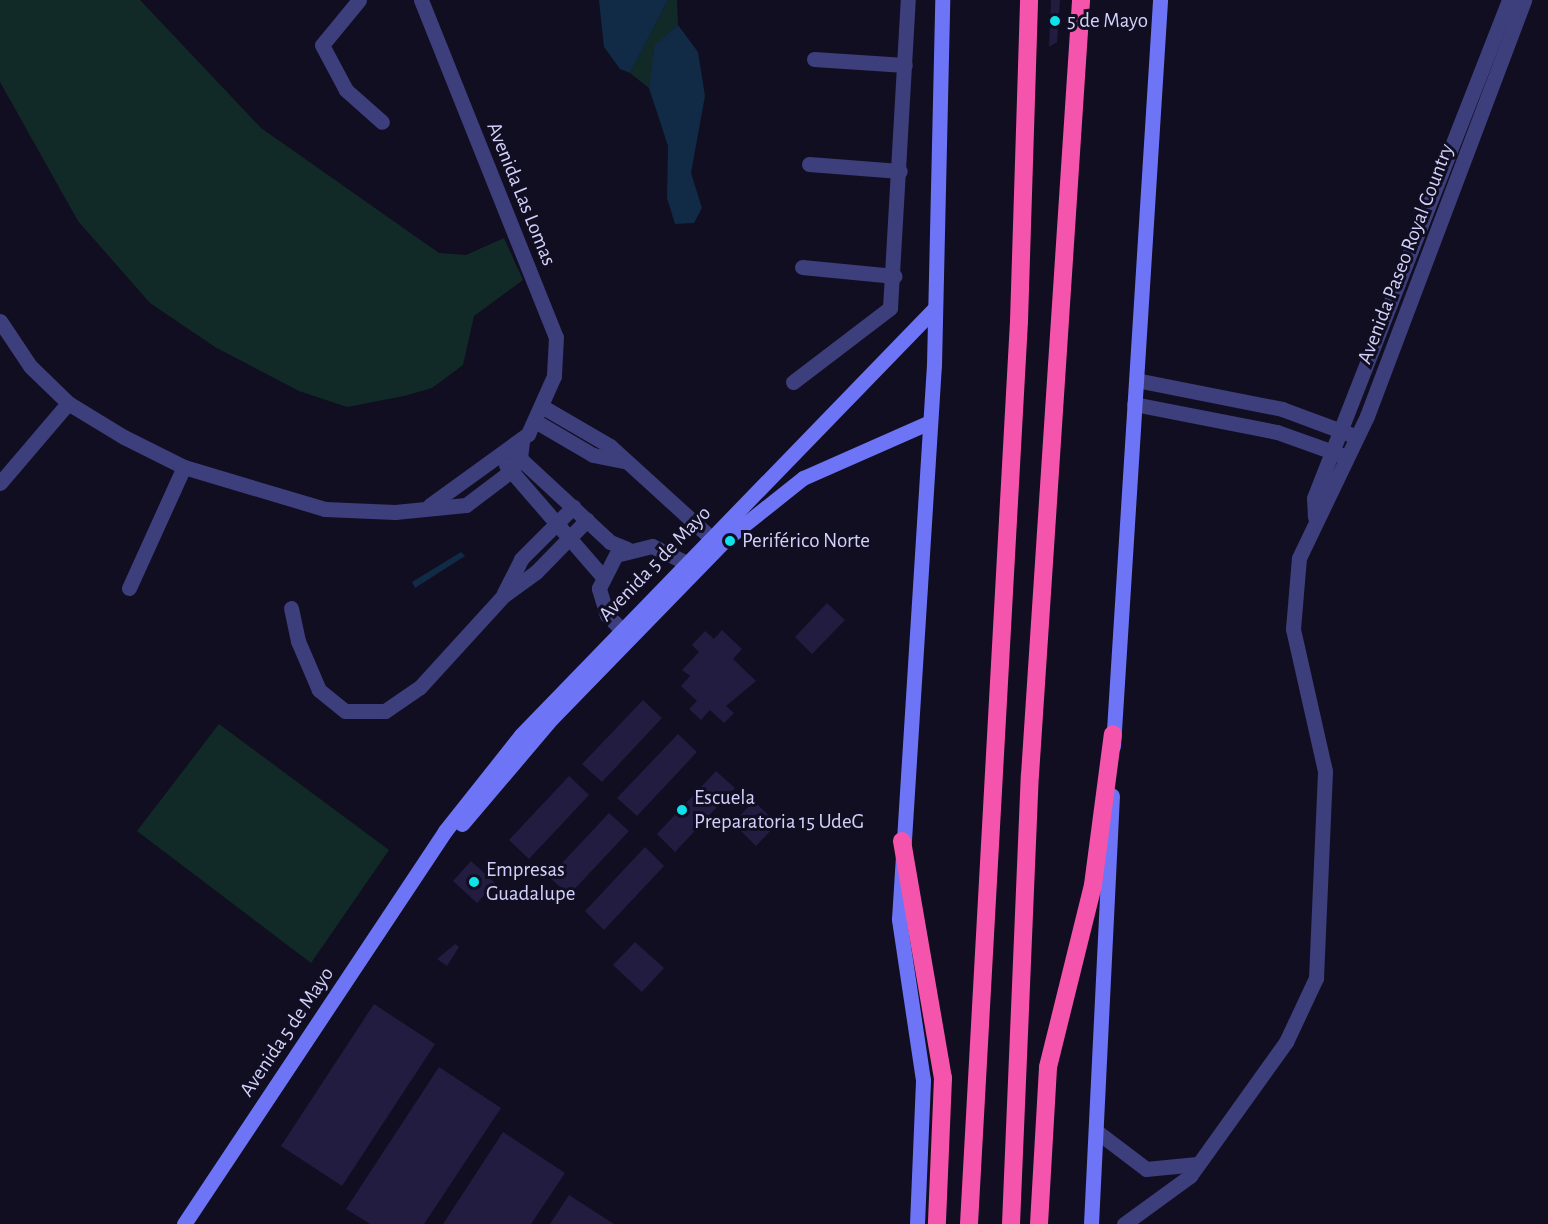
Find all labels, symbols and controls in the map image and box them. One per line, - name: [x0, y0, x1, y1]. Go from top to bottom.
- place label: 5 de Mayo: [1067, 8, 1148, 34]
- marker: 5 de Mayo: [1048, 14, 1062, 28]
- street label: Avenida Las Lomas: [481, 119, 561, 269]
- street label: Avenida Paseo Royal Country: [1352, 140, 1460, 368]
- street label: Avenida 5 de Mayo: [593, 501, 717, 627]
- place label: Periférico Norte: [742, 528, 870, 554]
- marker: Periférico Norte: [723, 534, 737, 548]
- place label: Escuela Preparatoria 15 UdeG: [694, 785, 864, 835]
- marker: Escuela Preparatoria 15 UdeG: [675, 803, 689, 817]
- place label: Empresas Guadalupe: [486, 857, 575, 907]
- marker: Empresas Guadalupe: [467, 875, 481, 889]
- street label: Avenida 5 de Mayo: [234, 962, 340, 1102]

